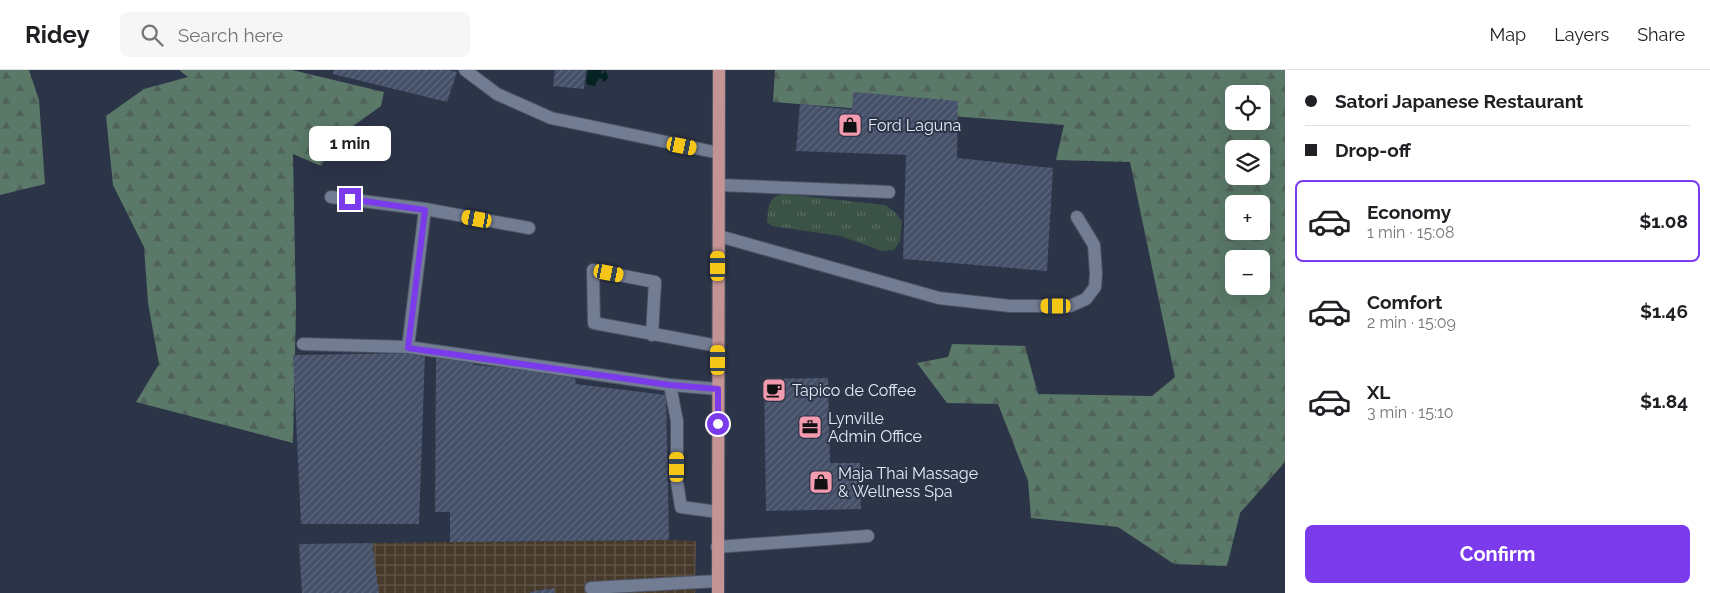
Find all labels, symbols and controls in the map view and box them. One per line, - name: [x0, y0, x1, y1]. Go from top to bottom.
- search box: [120, 12, 470, 57]
- text: Ridey: [25, 20, 90, 49]
- icon: search: [138, 21, 166, 49]
- text: Search here: [178, 24, 283, 46]
- text: Map: [1490, 24, 1526, 45]
- text: Layers: [1554, 24, 1609, 45]
- text: Share: [1637, 24, 1685, 45]
- map controls: [1225, 85, 1270, 295]
- button: locate: [1225, 85, 1270, 130]
- text: Satori Japanese Restaurant: [1335, 90, 1583, 112]
- shop icon: Ford Laguna: [837, 112, 863, 138]
- place label: Ford Laguna: [868, 116, 961, 135]
- callout: 1 min: [309, 126, 391, 162]
- text: 1 min: [330, 134, 370, 153]
- car: [665, 136, 698, 156]
- text: Drop-off: [1335, 139, 1411, 161]
- button: layers: [1225, 140, 1270, 185]
- route end: [339, 188, 361, 210]
- button: +: [1225, 195, 1270, 240]
- icon: car: [1307, 199, 1352, 244]
- text: Economy: [1367, 201, 1451, 223]
- car: [460, 209, 493, 229]
- text: $1.08: [1639, 210, 1688, 232]
- text: 1 min · 15:08: [1367, 223, 1455, 242]
- button: −: [1225, 250, 1270, 295]
- car: [710, 251, 725, 281]
- car: [592, 263, 625, 283]
- icon: car: [1307, 289, 1352, 334]
- text: Comfort: [1367, 291, 1442, 313]
- car: [1041, 299, 1071, 314]
- text: $1.46: [1640, 300, 1688, 322]
- text: 2 min · 15:09: [1367, 313, 1456, 332]
- car: [710, 345, 725, 375]
- cafe icon: Tapico de Coffee: [761, 377, 787, 403]
- icon: car: [1307, 379, 1352, 424]
- place label: Tapico de Coffee: [792, 381, 916, 400]
- text: XL: [1367, 381, 1390, 403]
- text: $1.84: [1640, 390, 1688, 412]
- text: 3 min · 15:10: [1367, 403, 1454, 422]
- place label: Lynville Admin Office: [828, 409, 922, 446]
- route start: [707, 413, 729, 435]
- office icon: Lynville Admin Office: [797, 414, 823, 440]
- car: [669, 452, 684, 482]
- place label: Maja Thai Massage & Wellness Spa: [838, 464, 978, 501]
- shop icon: Maja Thai Massage & Wellness Spa: [808, 469, 834, 495]
- button: Confirm: [1305, 525, 1690, 583]

